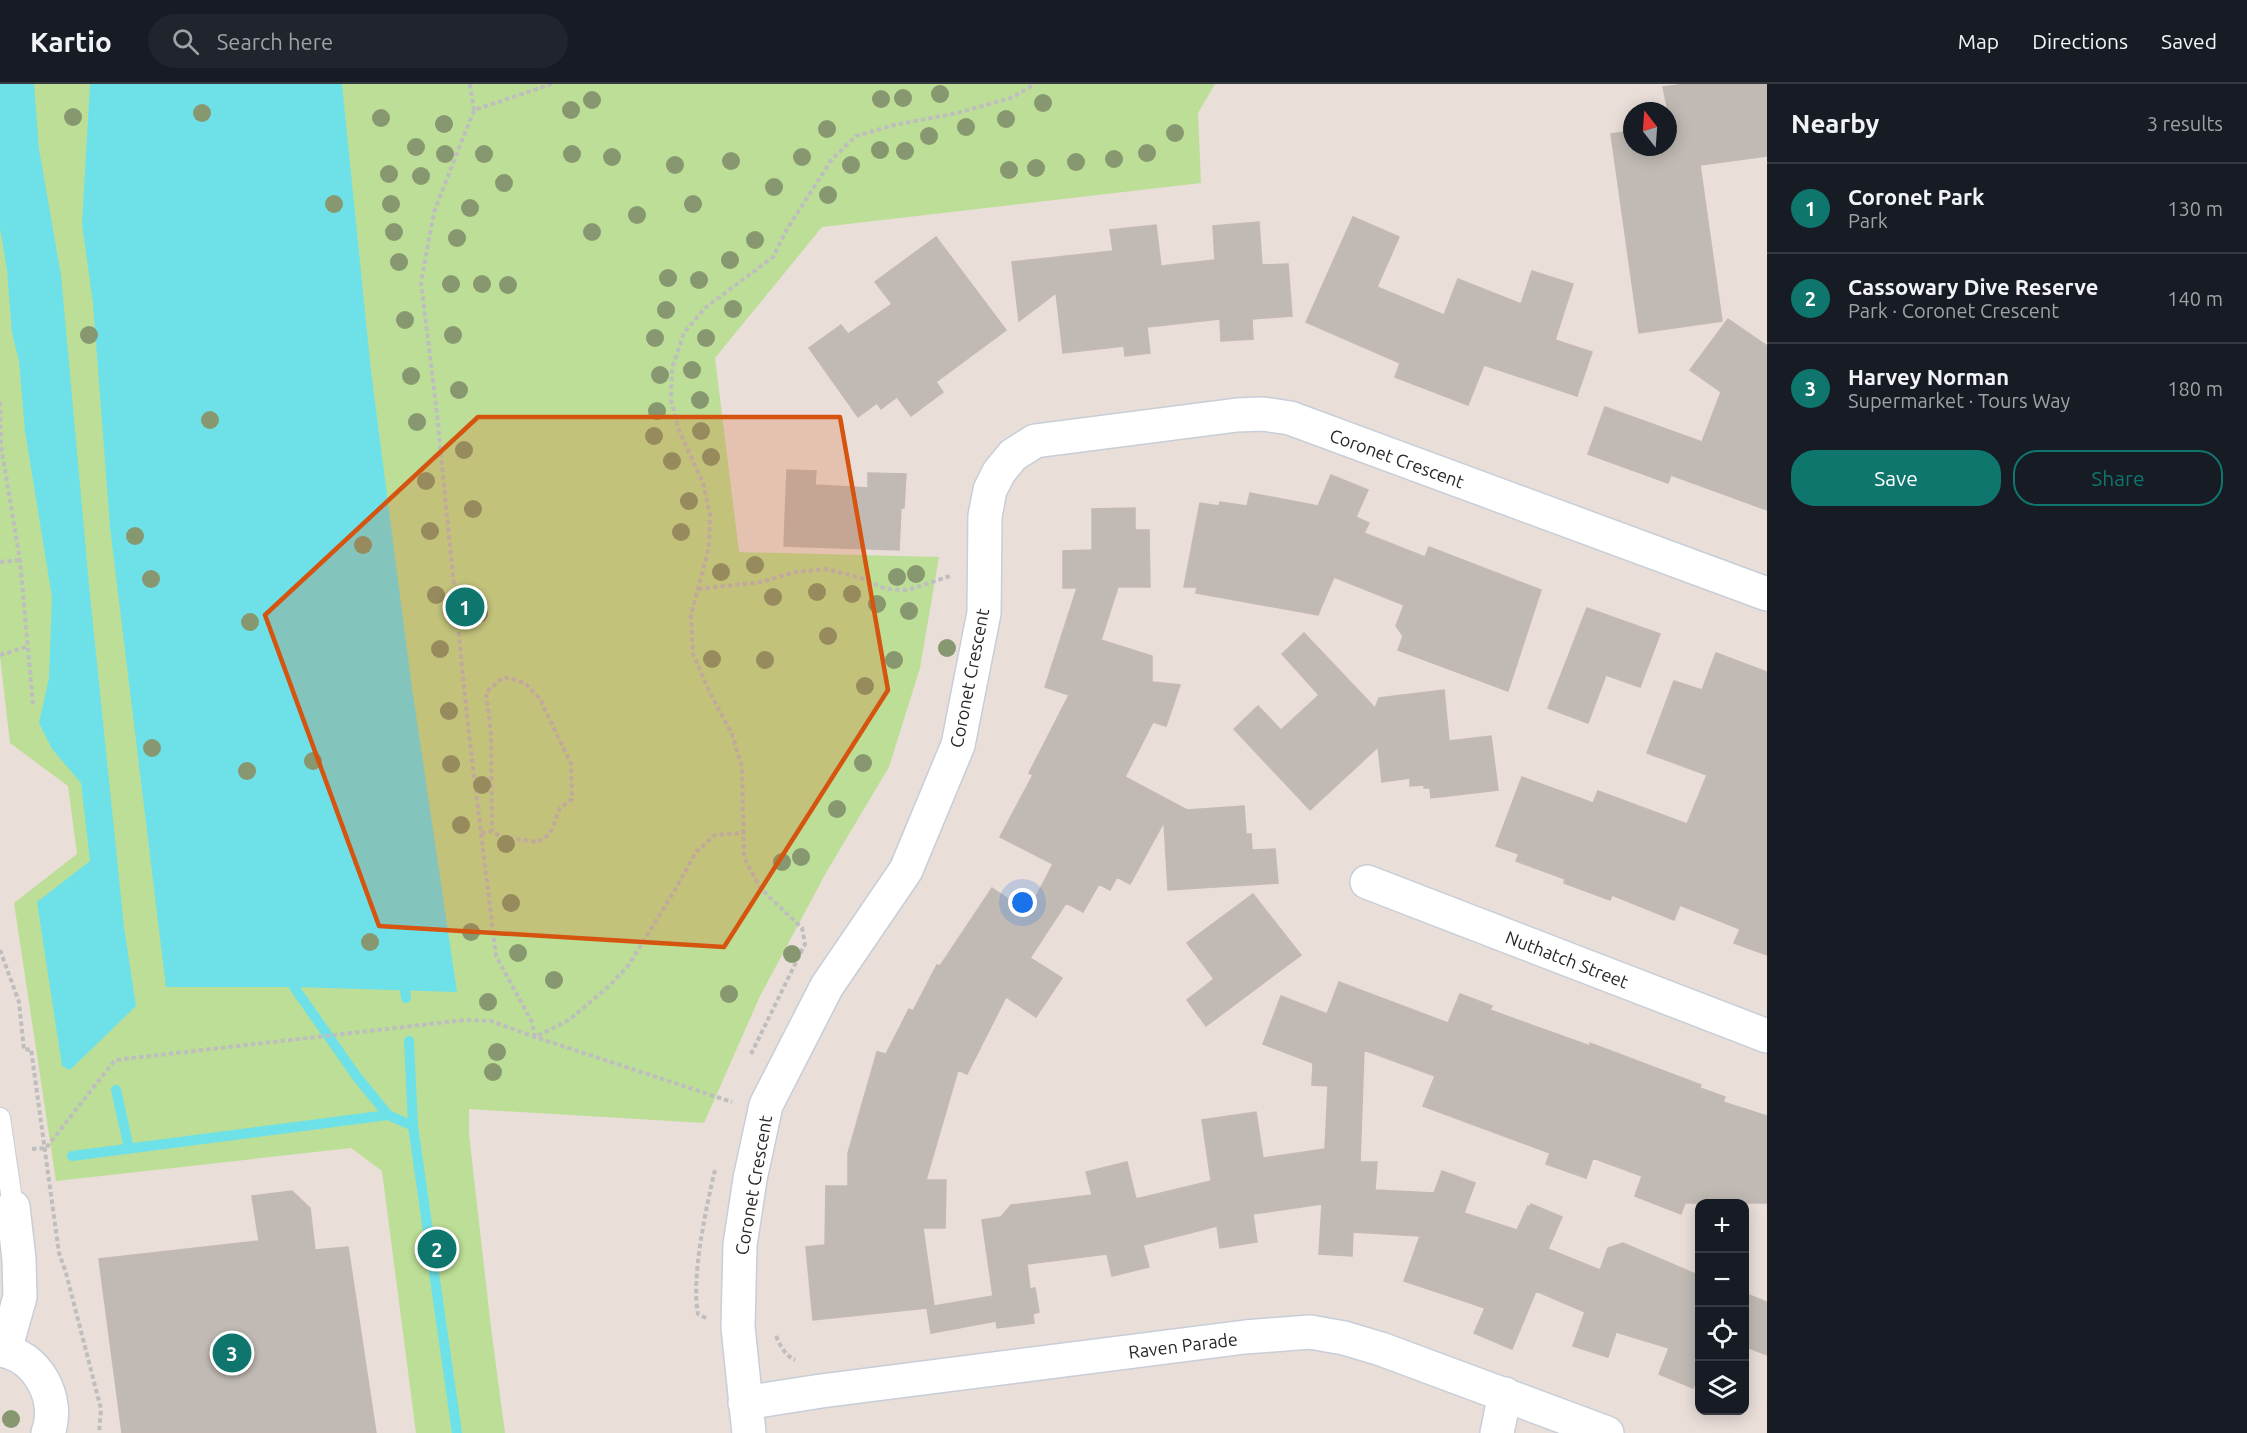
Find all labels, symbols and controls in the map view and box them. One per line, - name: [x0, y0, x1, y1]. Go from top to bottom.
- search box: [148, 14, 568, 68]
- icon: search: [169, 25, 202, 58]
- text: Kartio: [30, 26, 112, 57]
- text: Search here: [217, 29, 333, 54]
- text: Map: [1958, 29, 1999, 53]
- text: Directions: [2032, 29, 2128, 53]
- text: Saved: [2161, 29, 2217, 53]
- north arrow: [1623, 102, 1677, 156]
- text: Nearby: [1791, 109, 1879, 138]
- text: 3 results: [2147, 112, 2223, 135]
- text: Coronet Park: [1848, 184, 1984, 209]
- text: 1: [1805, 197, 1816, 220]
- text: 130 m: [2167, 197, 2223, 220]
- text: Park: [1848, 209, 1888, 232]
- text: Cassowary Dive Reserve: [1848, 274, 2098, 299]
- text: 2: [1805, 287, 1816, 310]
- text: 140 m: [2167, 287, 2223, 310]
- text: Park · Coronet Crescent: [1848, 299, 2059, 322]
- text: Harvey Norman: [1848, 364, 2009, 389]
- text: 3: [1805, 377, 1816, 400]
- text: 180 m: [2167, 377, 2223, 400]
- text: Supermarket · Tours Way: [1848, 389, 2070, 412]
- street label: Coronet Crescent: [1327, 424, 1467, 492]
- button: Save: [1791, 450, 2001, 506]
- button: Share: [2013, 450, 2223, 506]
- pin: 1: [446, 584, 484, 630]
- street label: Coronet Crescent: [946, 607, 992, 749]
- your location: [1008, 888, 1037, 917]
- street label: Nuthatch Street: [1503, 926, 1631, 992]
- street label: Coronet Crescent: [731, 1114, 775, 1256]
- map controls: [1695, 1199, 1749, 1415]
- button: +: [1695, 1199, 1749, 1253]
- pin: 2: [418, 1226, 456, 1272]
- button: −: [1695, 1253, 1749, 1307]
- button: locate: [1695, 1307, 1749, 1361]
- street label: Raven Parade: [1127, 1328, 1239, 1362]
- pin: 3: [212, 1330, 252, 1376]
- button: layers: [1695, 1361, 1749, 1415]

